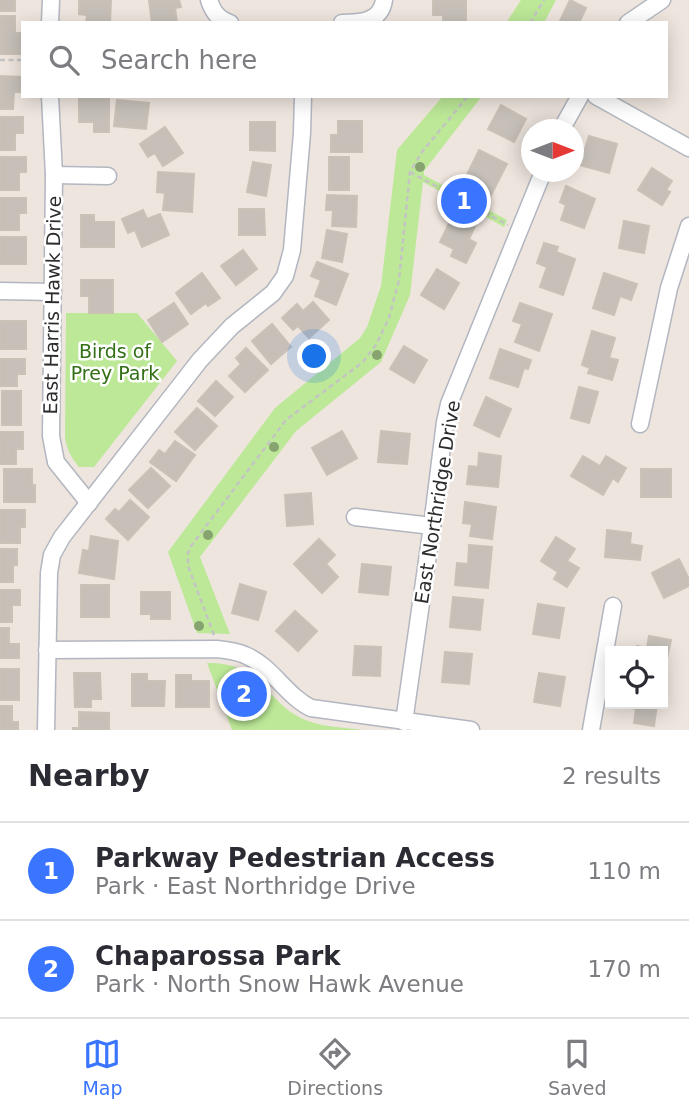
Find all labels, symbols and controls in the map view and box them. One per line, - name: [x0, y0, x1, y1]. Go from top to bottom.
- search box: [21, 21, 668, 98]
- icon: search: [45, 41, 83, 79]
- text: Search here: [101, 45, 257, 75]
- north arrow: [521, 119, 584, 182]
- pin: 1: [441, 175, 487, 227]
- street label: East Harris Hawk Drive: [39, 196, 65, 414]
- your location: [297, 339, 331, 373]
- park label: Birds of Prey Park: [71, 340, 159, 384]
- street label: East Northridge Drive: [410, 399, 464, 605]
- map controls: [605, 646, 668, 709]
- button: locate: [605, 646, 668, 709]
- pin: 2: [221, 668, 267, 720]
- text: Nearby: [28, 758, 150, 793]
- text: 2 results: [562, 763, 661, 789]
- text: Parkway Pedestrian Access: [95, 843, 495, 873]
- text: 1: [43, 858, 59, 884]
- text: 110 m: [587, 858, 661, 884]
- text: Park · East Northridge Drive: [95, 873, 416, 899]
- text: Chaparossa Park: [95, 941, 341, 971]
- text: 2: [43, 956, 59, 982]
- text: 170 m: [587, 956, 661, 982]
- text: Park · North Snow Hawk Avenue: [95, 971, 464, 997]
- tab: Map: [82, 1035, 123, 1099]
- tab: Directions: [287, 1035, 383, 1099]
- tab: Saved: [548, 1035, 607, 1099]

